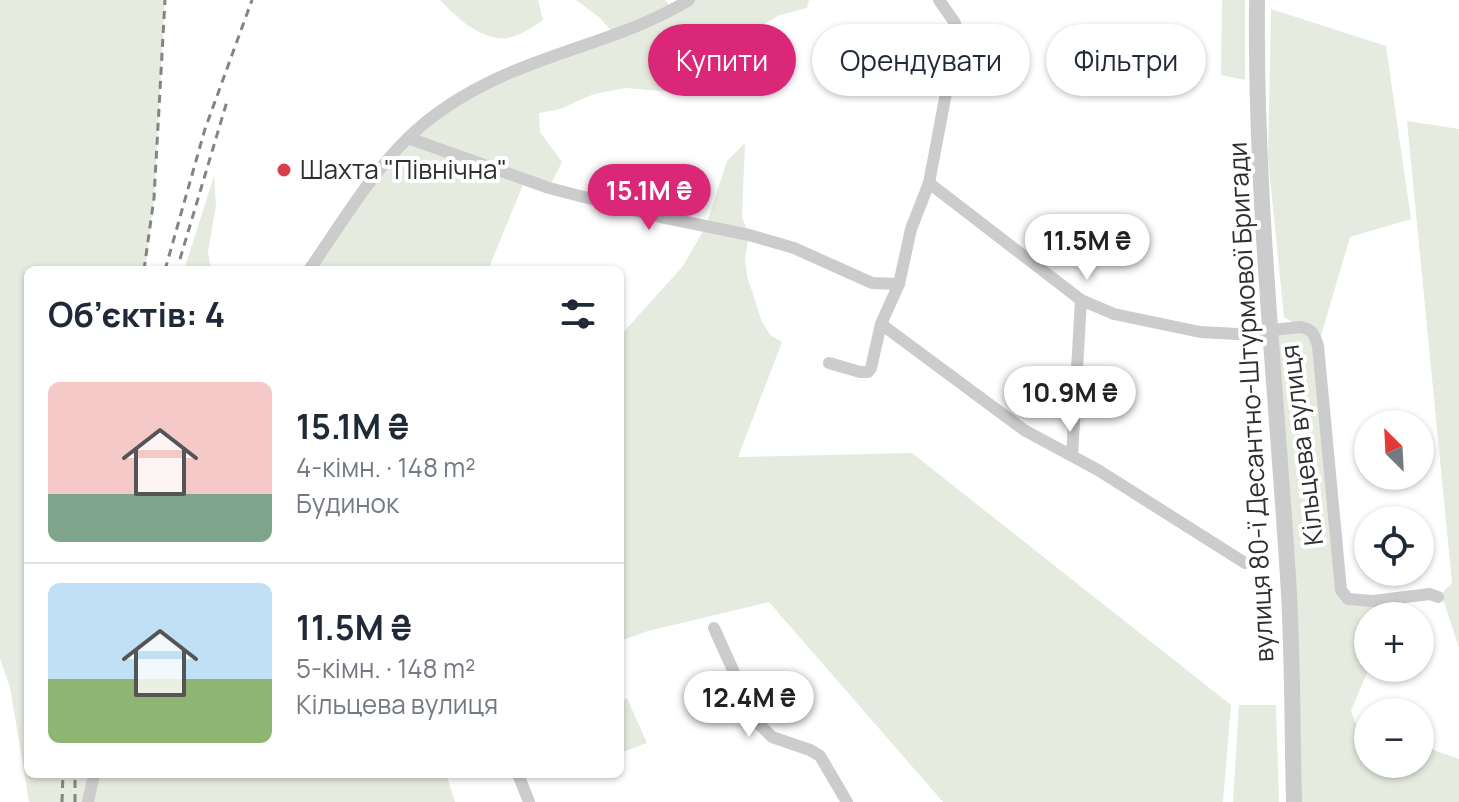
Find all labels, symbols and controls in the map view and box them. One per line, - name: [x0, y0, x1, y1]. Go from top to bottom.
- chip: Купити: [648, 24, 796, 96]
- chip: Орендувати: [812, 24, 1030, 96]
- chip: Фільтри: [1046, 24, 1206, 96]
- street label: вулиця 80-ї Десантно-Штурмової Бригади: [1218, 141, 1282, 663]
- place label: Шахта "Північна": [300, 151, 507, 187]
- marker: Шахта "Північна": [275, 161, 293, 179]
- pin: 15.1M ₴: [575, 164, 723, 232]
- text: 15.1M ₴: [606, 172, 692, 208]
- pin: 11.5M ₴: [1013, 214, 1161, 282]
- text: 11.5M ₴: [1043, 222, 1131, 258]
- text: Об’єктів: 4: [48, 291, 225, 337]
- icon: filters: [556, 292, 600, 336]
- street label: Кільцева вулиця: [1271, 343, 1331, 548]
- pin: 10.9M ₴: [996, 366, 1144, 434]
- text: 10.9M ₴: [1022, 374, 1118, 410]
- text: 15.1M ₴: [296, 403, 409, 449]
- north arrow: [1354, 410, 1434, 490]
- map controls: [1354, 410, 1434, 778]
- icon: home: [112, 414, 208, 510]
- text: 4-кімн. · 148 m²: [296, 449, 476, 485]
- text: Будинок: [296, 485, 399, 521]
- button: locate: [1354, 506, 1434, 586]
- button: +: [1354, 602, 1434, 682]
- text: 11.5M ₴: [296, 604, 412, 650]
- icon: home: [112, 615, 208, 711]
- text: 5-кімн. · 148 m²: [296, 650, 475, 686]
- pin: 12.4M ₴: [675, 671, 823, 739]
- text: 12.4M ₴: [702, 679, 796, 715]
- text: Кільцева вулиця: [296, 686, 498, 722]
- button: −: [1354, 698, 1434, 778]

